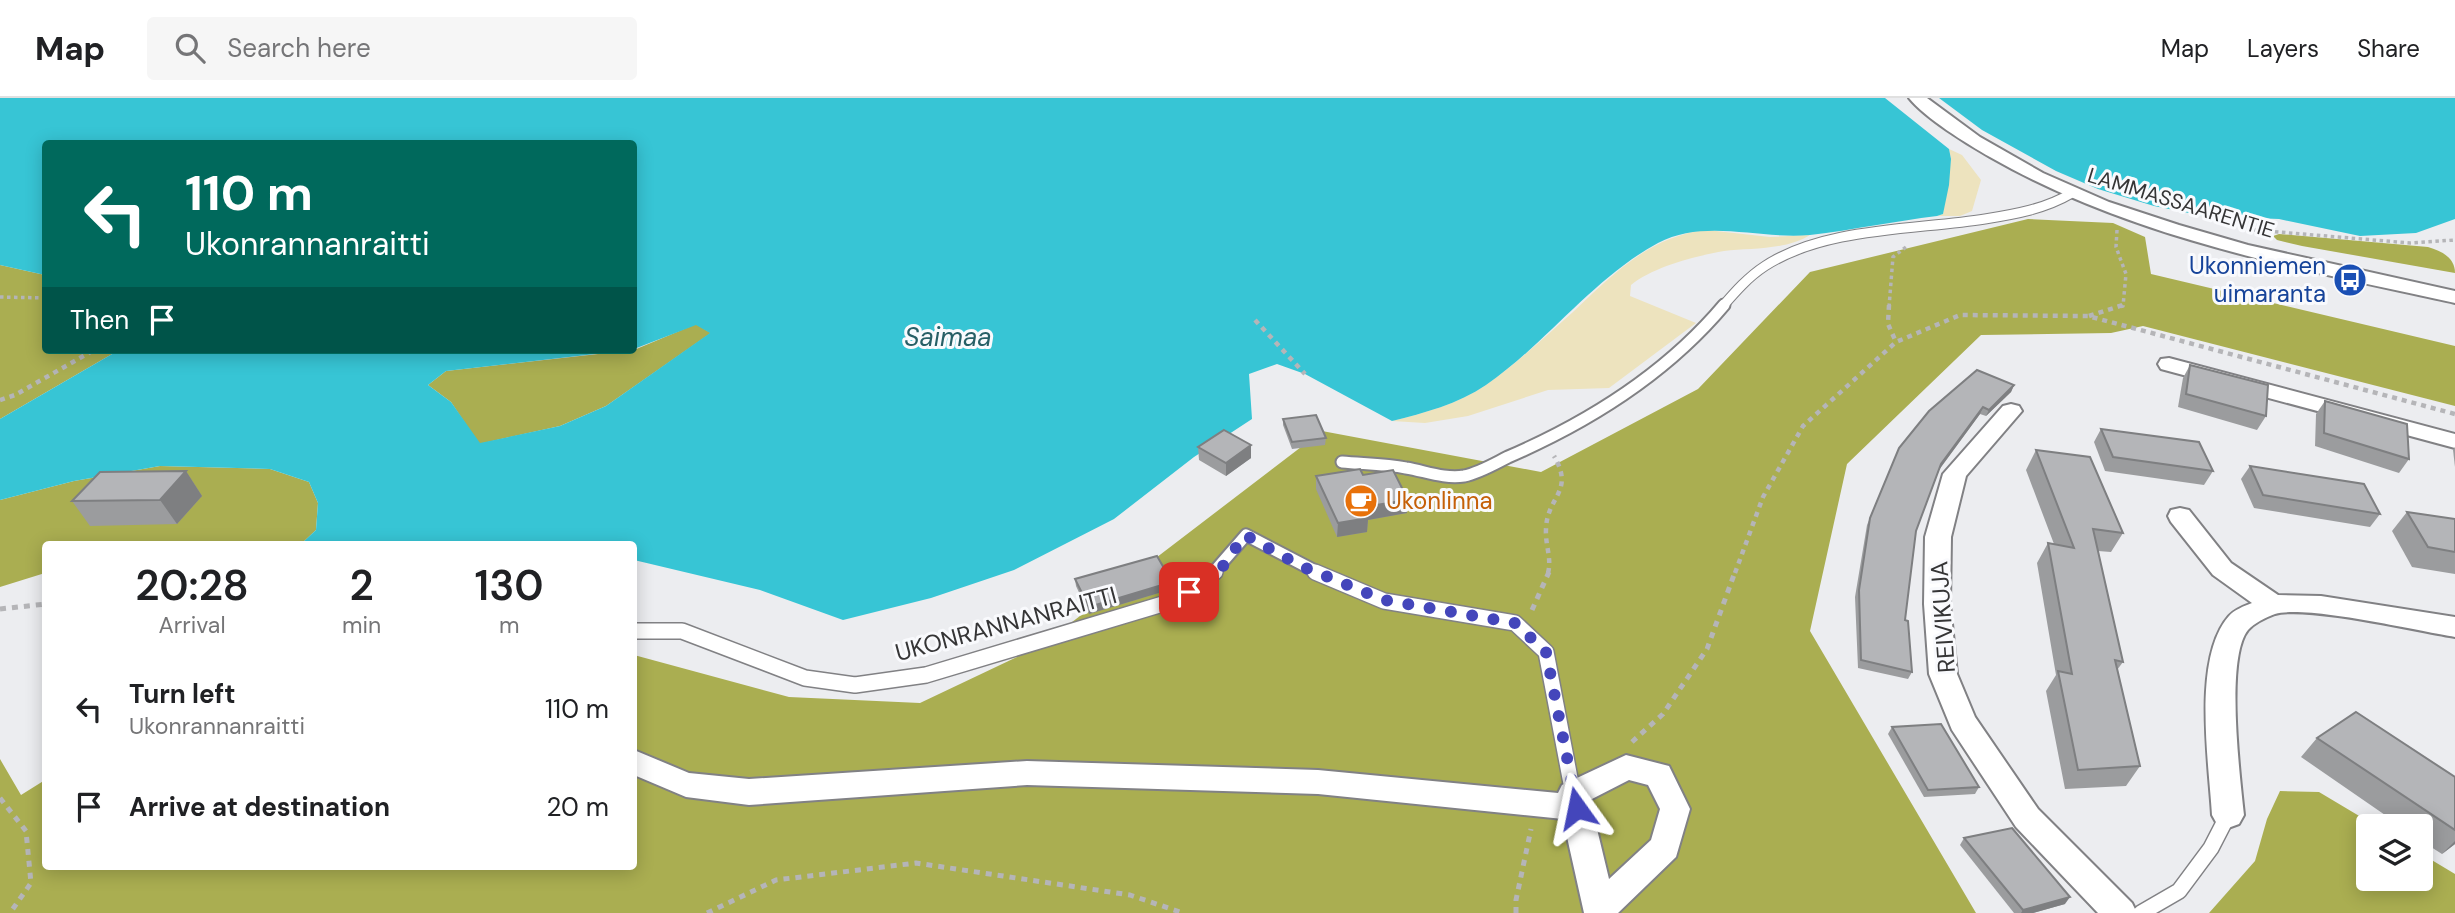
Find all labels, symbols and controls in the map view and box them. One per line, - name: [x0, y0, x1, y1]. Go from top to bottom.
- search box: [147, 17, 637, 80]
- text: Map: [35, 27, 105, 70]
- icon: search: [171, 29, 209, 67]
- text: Search here: [227, 31, 371, 65]
- text: Map: [2161, 33, 2209, 64]
- text: Layers: [2247, 33, 2319, 64]
- text: Share: [2357, 33, 2420, 64]
- text: 110 m: [185, 161, 313, 225]
- street label: LAMMASSAARENTIE: [2084, 161, 2278, 245]
- icon: left: [70, 168, 161, 259]
- text: Ukonrannanraitti: [185, 223, 430, 265]
- place label: Ukonniemen uimaranta: [2189, 250, 2326, 309]
- bus stop icon: Ukonniemen uimaranta: [2331, 261, 2369, 299]
- icon: arrive: [143, 301, 181, 339]
- text: Then: [70, 303, 129, 337]
- water label: Saimaa: [904, 320, 992, 354]
- cafe icon: Ukonlinna: [1342, 482, 1380, 520]
- place label: Ukonlinna: [1386, 485, 1493, 516]
- text: 20:28: [135, 558, 249, 613]
- text: 2: [350, 558, 374, 613]
- text: 130: [475, 558, 544, 613]
- street label: REIVIKUJA: [1923, 560, 1962, 674]
- pin: [1159, 562, 1219, 622]
- icon: arrive: [1170, 573, 1208, 611]
- street label: UKONRANNANRAITTI: [892, 579, 1120, 668]
- text: Arrival: [159, 610, 226, 640]
- text: min: [342, 610, 381, 640]
- text: m: [499, 610, 519, 640]
- text: Turn left: [129, 677, 236, 711]
- icon: left: [70, 690, 108, 728]
- text: 110 m: [545, 692, 609, 726]
- text: Ukonrannanraitti: [129, 711, 305, 741]
- position arrow: [1540, 771, 1614, 845]
- icon: arrive: [70, 788, 108, 826]
- text: Arrive at destination: [129, 790, 390, 824]
- text: 20 m: [546, 790, 609, 824]
- map controls: [2356, 814, 2433, 891]
- button: layers: [2356, 814, 2433, 891]

